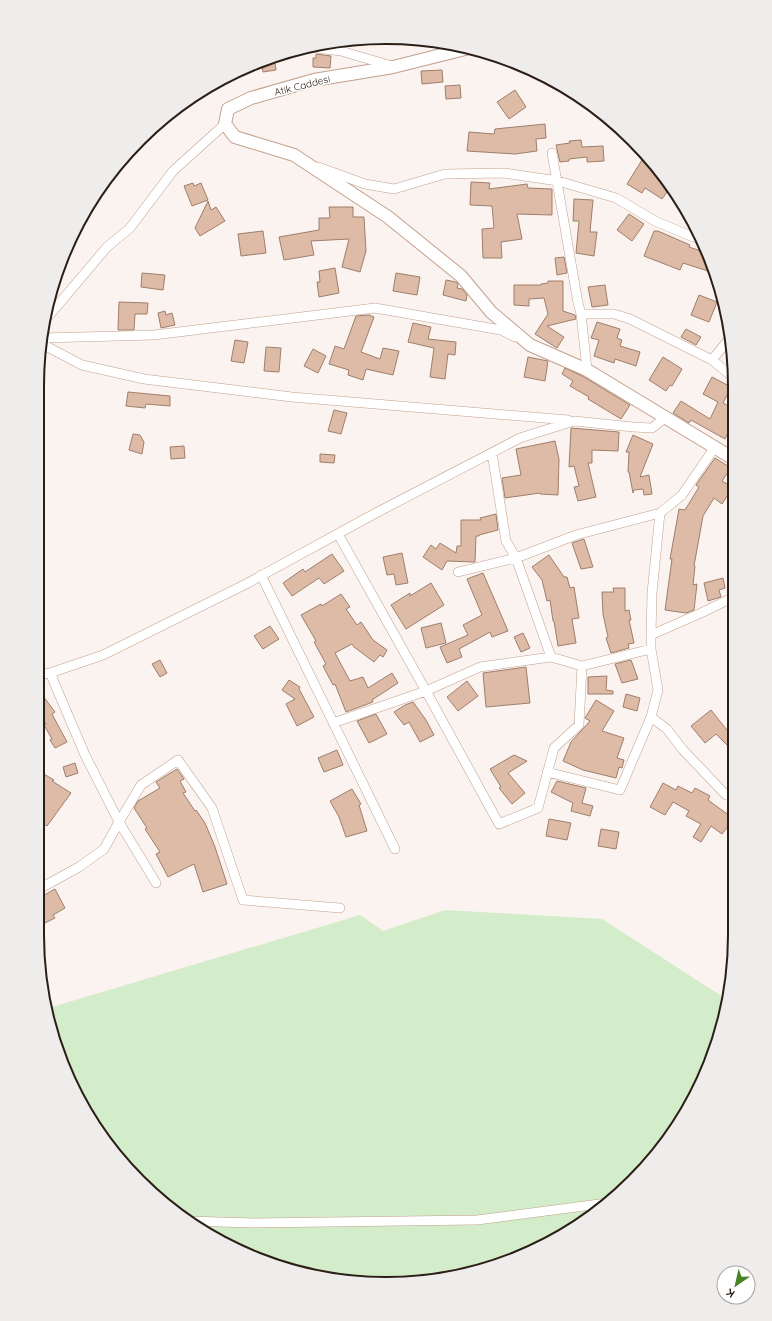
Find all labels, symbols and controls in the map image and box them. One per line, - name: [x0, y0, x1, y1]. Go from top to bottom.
- street label: Atik Caddesi: [273, 72, 331, 99]
- north arrow: [716, 1265, 756, 1305]
- text: K: [724, 1285, 737, 1301]

